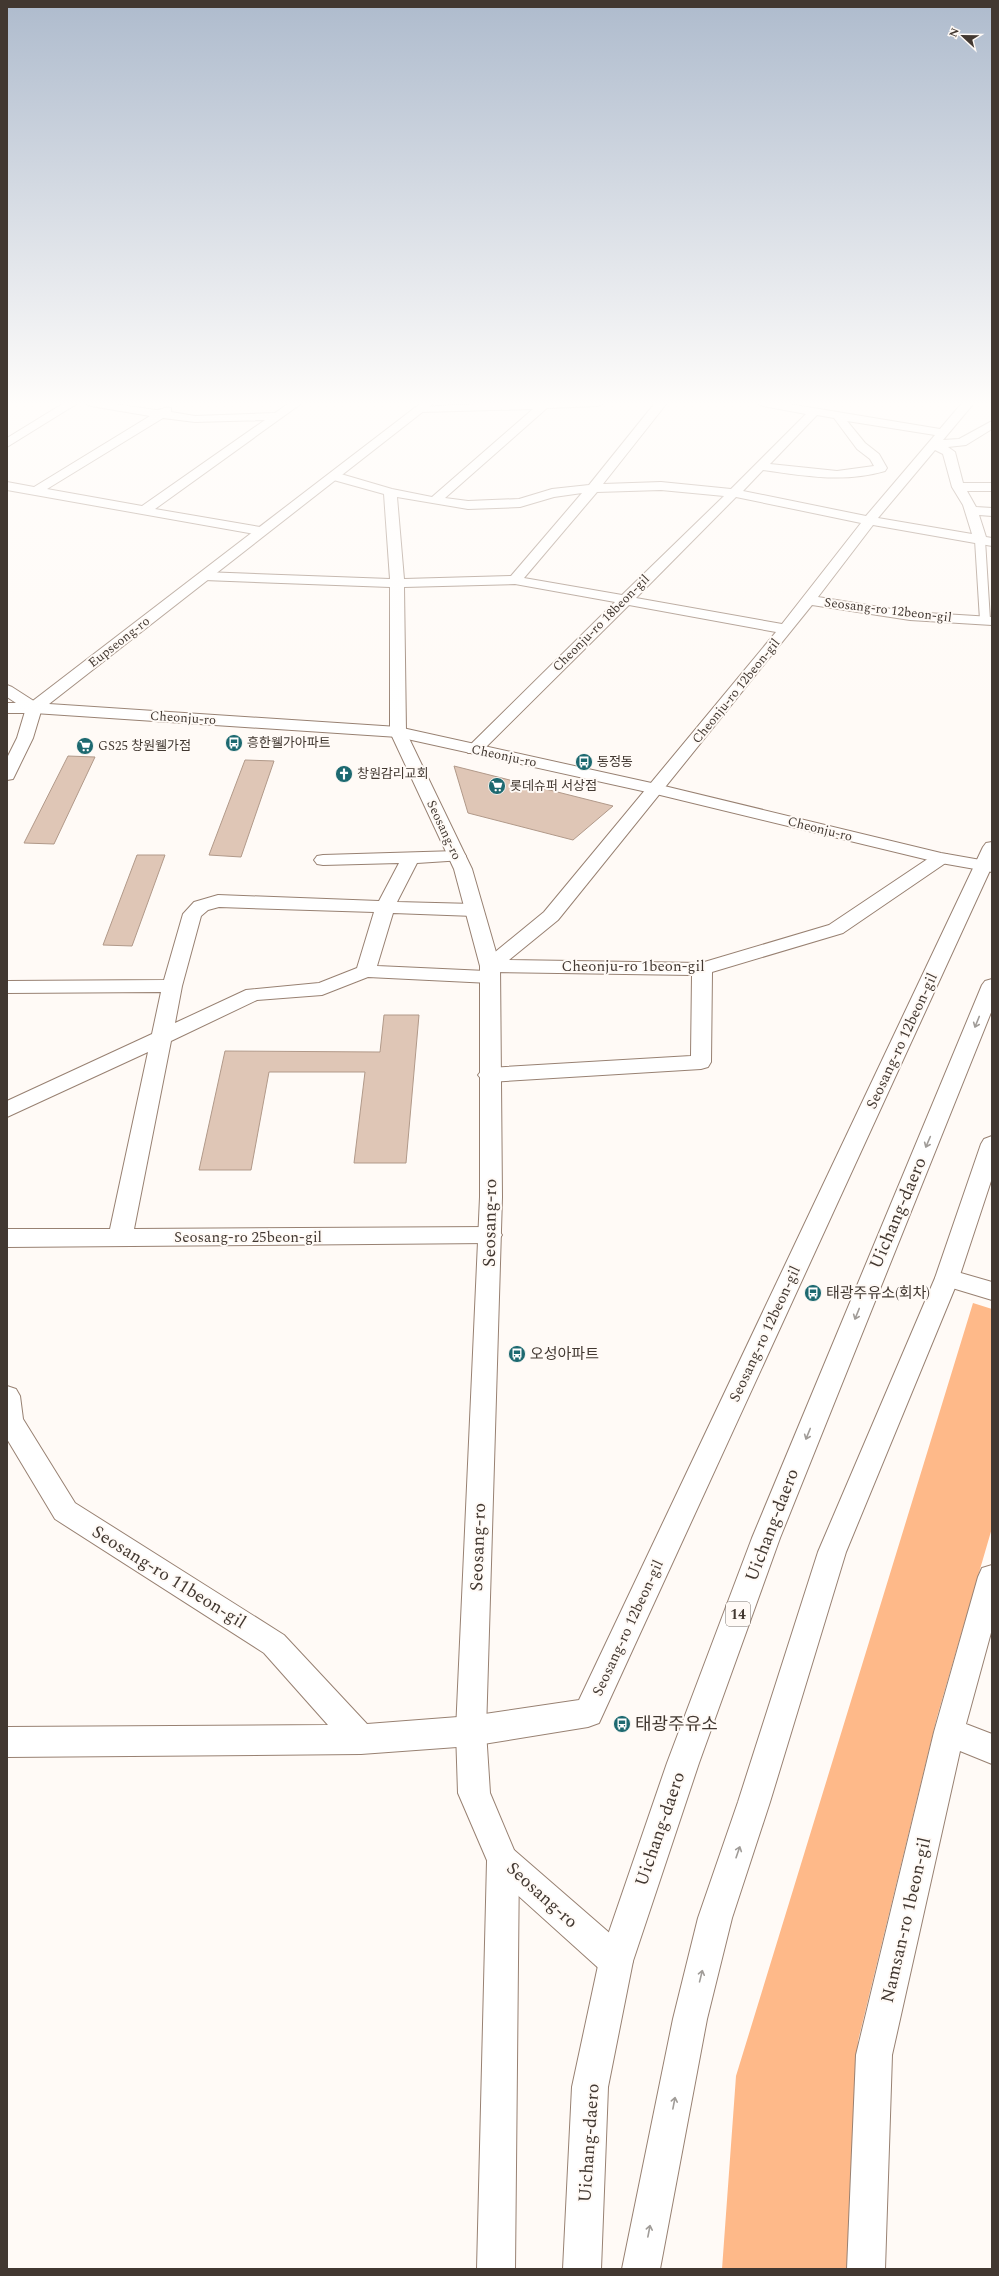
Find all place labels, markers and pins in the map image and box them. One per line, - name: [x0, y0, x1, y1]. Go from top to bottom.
- bus stop icon: 흥한웰가아파트: [224, 733, 244, 753]
- place label: 흥한웰가아파트: [247, 733, 331, 753]
- supermarket icon: GS25 창원웰가점: [75, 736, 95, 756]
- place label: GS25 창원웰가점: [98, 736, 191, 756]
- bus stop icon: 동정동: [574, 752, 594, 772]
- place label: 동정동: [597, 752, 633, 772]
- church icon: 창원감리교회: [334, 764, 354, 784]
- place label: 창원감리교회: [357, 764, 429, 784]
- supermarket icon: 롯데슈퍼 서상점: [487, 776, 507, 796]
- place label: 롯데슈퍼 서상점: [510, 776, 597, 796]
- place label: 태광주유소(회차): [826, 1282, 930, 1305]
- bus stop icon: 태광주유소(회차): [803, 1283, 823, 1303]
- place label: 오성아파트: [530, 1343, 599, 1366]
- bus stop icon: 오성아파트: [507, 1344, 527, 1364]
- place label: 태광주유소: [635, 1711, 718, 1738]
- bus stop icon: 태광주유소: [612, 1714, 632, 1734]

